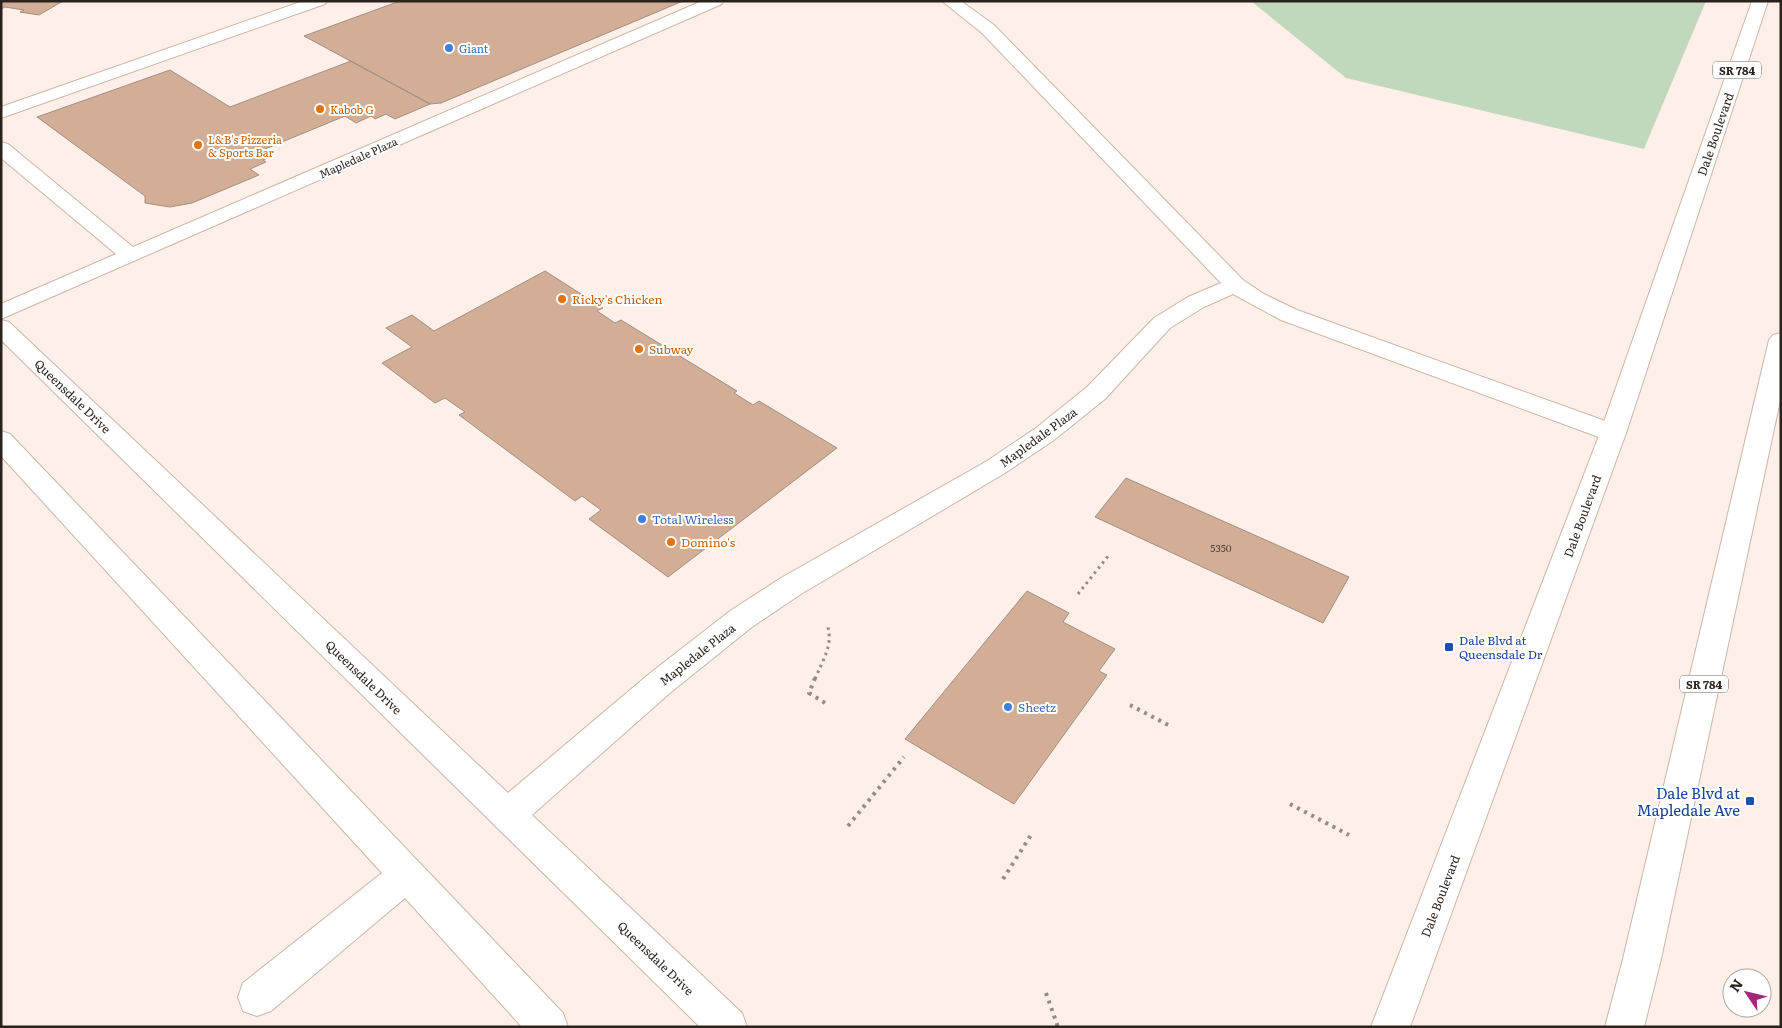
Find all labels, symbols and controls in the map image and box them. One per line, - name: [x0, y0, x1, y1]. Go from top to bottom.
- place label: Giant: [459, 40, 489, 56]
- marker: Giant: [443, 42, 455, 54]
- road number: SR 784: [1713, 62, 1761, 78]
- street label: Dale Boulevard: [1692, 89, 1738, 178]
- place label: Kabob G: [330, 101, 374, 117]
- marker: Kabob G: [314, 103, 326, 115]
- place label: L&B's Pizzeria & Sports Bar: [208, 131, 282, 160]
- street label: Mapledale Plaza: [316, 133, 400, 181]
- marker: L&B's Pizzeria & Sports Bar: [192, 139, 204, 151]
- place label: Ricky's Chicken: [572, 290, 662, 308]
- marker: Ricky's Chicken: [556, 293, 568, 305]
- place label: Subway: [649, 340, 694, 358]
- marker: Subway: [633, 343, 645, 355]
- street label: Queensdale Drive: [31, 355, 115, 437]
- street label: Mapledale Plaza: [996, 402, 1081, 471]
- street label: Dale Boulevard: [1559, 472, 1606, 560]
- place label: Total Wireless: [652, 510, 734, 528]
- marker: Total Wireless: [636, 513, 648, 525]
- place label: Domino's: [681, 533, 736, 551]
- marker: Domino's: [665, 536, 677, 548]
- house number: 5350: [1210, 540, 1232, 555]
- street label: Mapledale Plaza: [655, 618, 739, 689]
- place label: Dale Blvd at Queensdale Dr: [1459, 631, 1543, 663]
- street label: Queensdale Drive: [322, 636, 406, 718]
- marker: Dale Blvd at Queensdale Dr: [1443, 641, 1455, 653]
- road number: SR 784: [1680, 676, 1728, 692]
- place label: Sheetz: [1018, 698, 1056, 716]
- marker: Sheetz: [1002, 701, 1014, 713]
- place label: Dale Blvd at Mapledale Ave: [1637, 781, 1740, 821]
- marker: Dale Blvd at Mapledale Ave: [1744, 795, 1756, 807]
- street label: Dale Boulevard: [1416, 852, 1464, 940]
- street label: Queensdale Drive: [614, 917, 698, 999]
- north arrow: [1722, 968, 1772, 1018]
- text: N: [1724, 974, 1747, 996]

